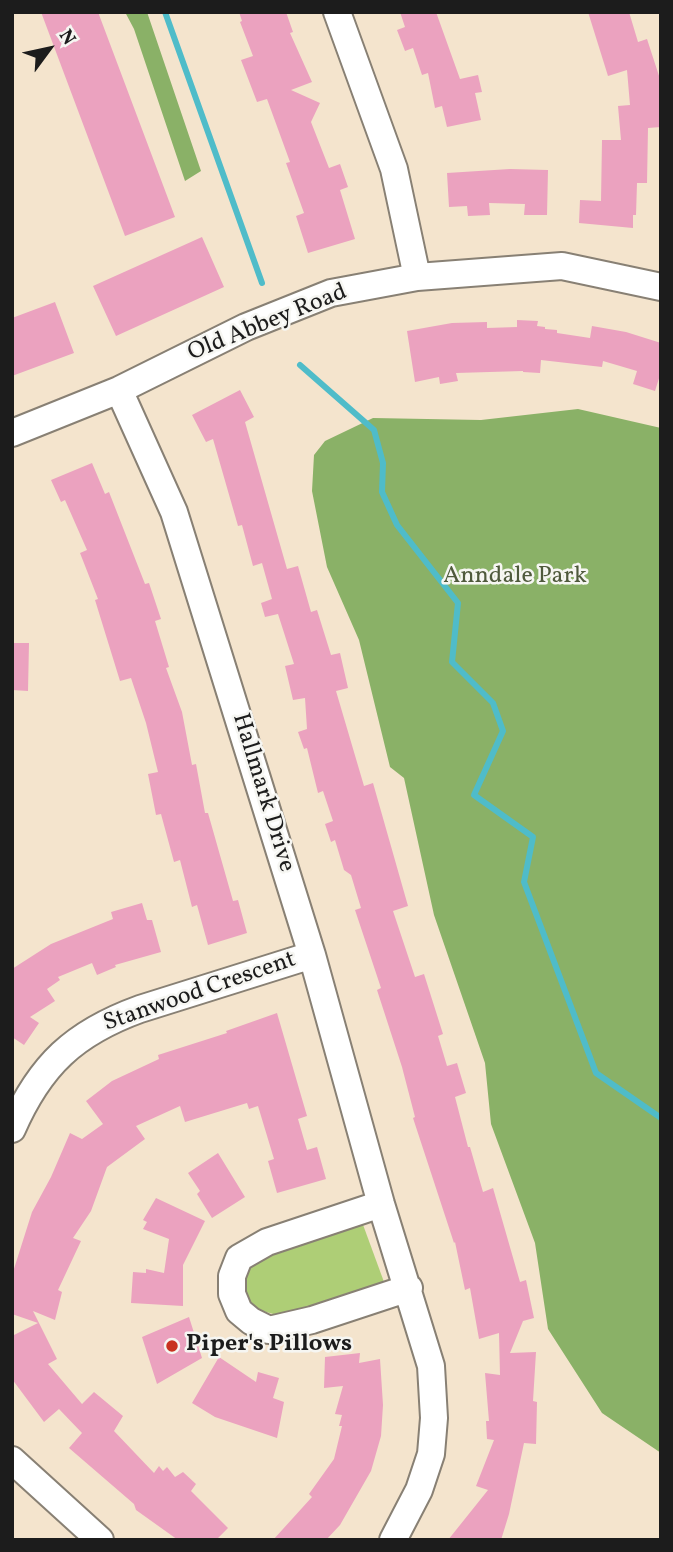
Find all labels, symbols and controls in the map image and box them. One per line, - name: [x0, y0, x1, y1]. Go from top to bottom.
- north arrow: [14, 14, 84, 84]
- text: N: [52, 25, 81, 50]
- street label: Old Abbey Road: [184, 279, 352, 369]
- park label: Anndale Park: [443, 564, 587, 592]
- street label: Hallmark Drive: [224, 710, 300, 876]
- street label: Stanwood Crescent: [100, 947, 300, 1039]
- place label: Piper's Pillows: [186, 1332, 352, 1360]
- marker: Piper's Pillows: [164, 1338, 180, 1354]

